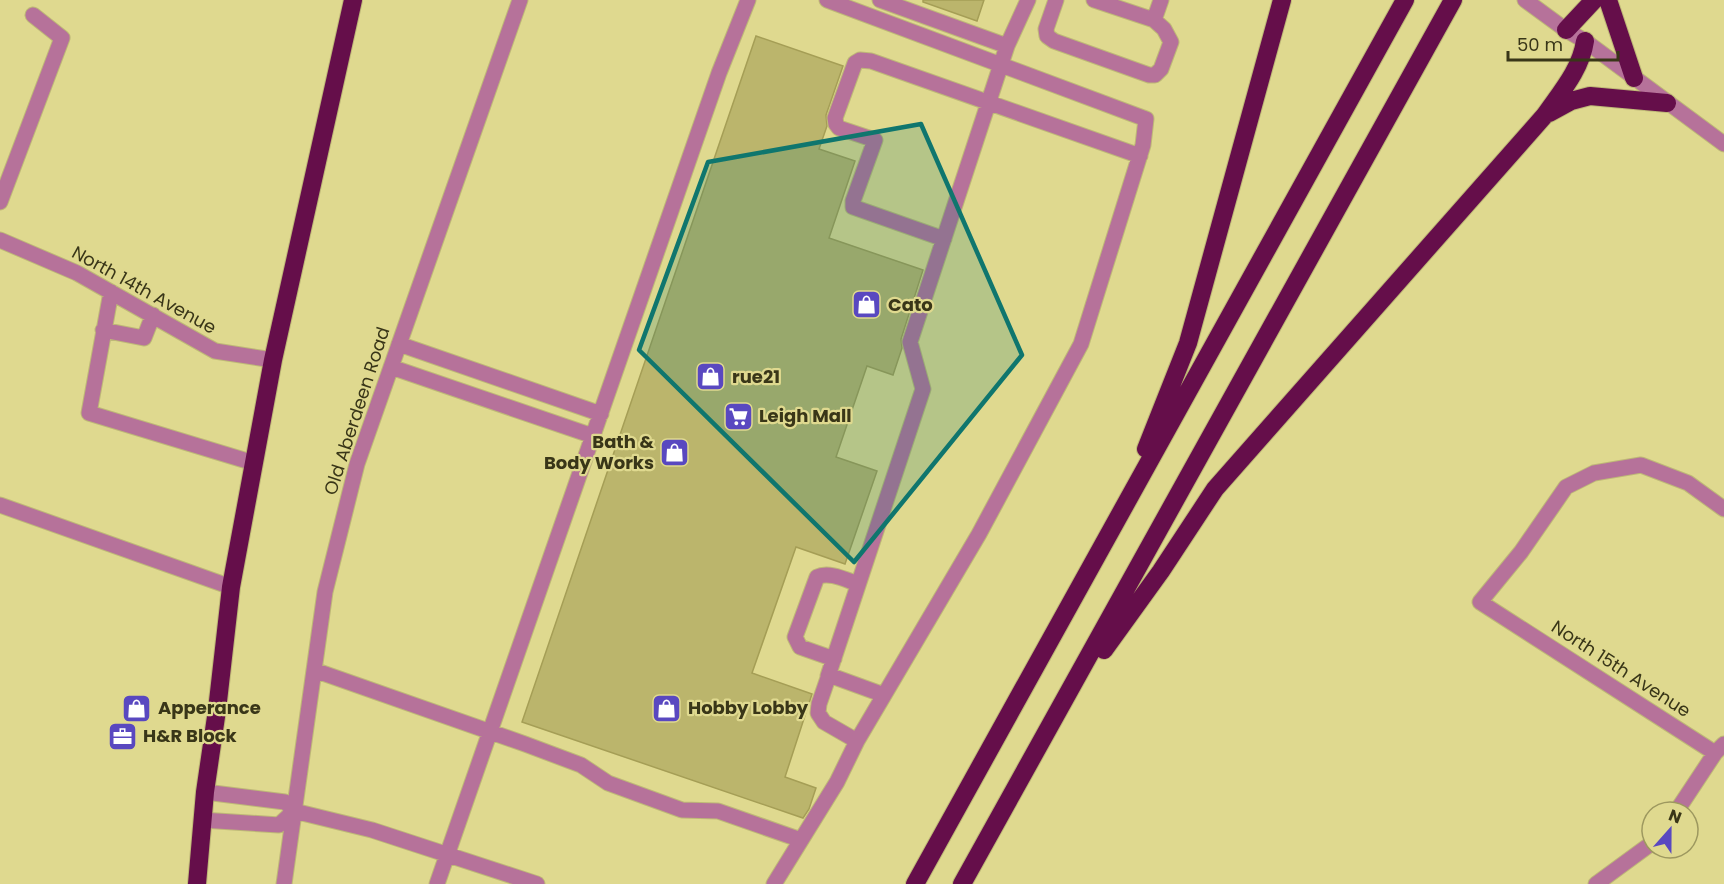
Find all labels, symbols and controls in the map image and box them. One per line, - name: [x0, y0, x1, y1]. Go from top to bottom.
- scale bar: [1508, 24, 1618, 62]
- text: 50 m: [1517, 32, 1563, 57]
- street label: North 14th Avenue: [68, 240, 221, 340]
- shop icon: Cato: [851, 289, 883, 321]
- place label: Cato: [888, 292, 933, 317]
- street label: Old Aberdeen Road: [318, 324, 396, 498]
- shop icon: rue21: [695, 361, 727, 393]
- place label: rue21: [732, 364, 780, 389]
- supermarket icon: Leigh Mall: [722, 400, 754, 432]
- place label: Leigh Mall: [759, 403, 852, 428]
- place label: Bath & Body Works: [544, 429, 655, 475]
- shop icon: Bath & Body Works: [659, 436, 691, 468]
- street label: North 15th Avenue: [1547, 614, 1696, 723]
- shop icon: Apperance: [121, 692, 153, 724]
- shop icon: Hobby Lobby: [651, 692, 683, 724]
- place label: Apperance: [158, 695, 261, 720]
- place label: Hobby Lobby: [688, 695, 809, 720]
- office icon: H&R Block: [106, 720, 138, 752]
- place label: H&R Block: [143, 723, 238, 748]
- north arrow: [1640, 800, 1700, 860]
- text: N: [1665, 804, 1685, 829]

